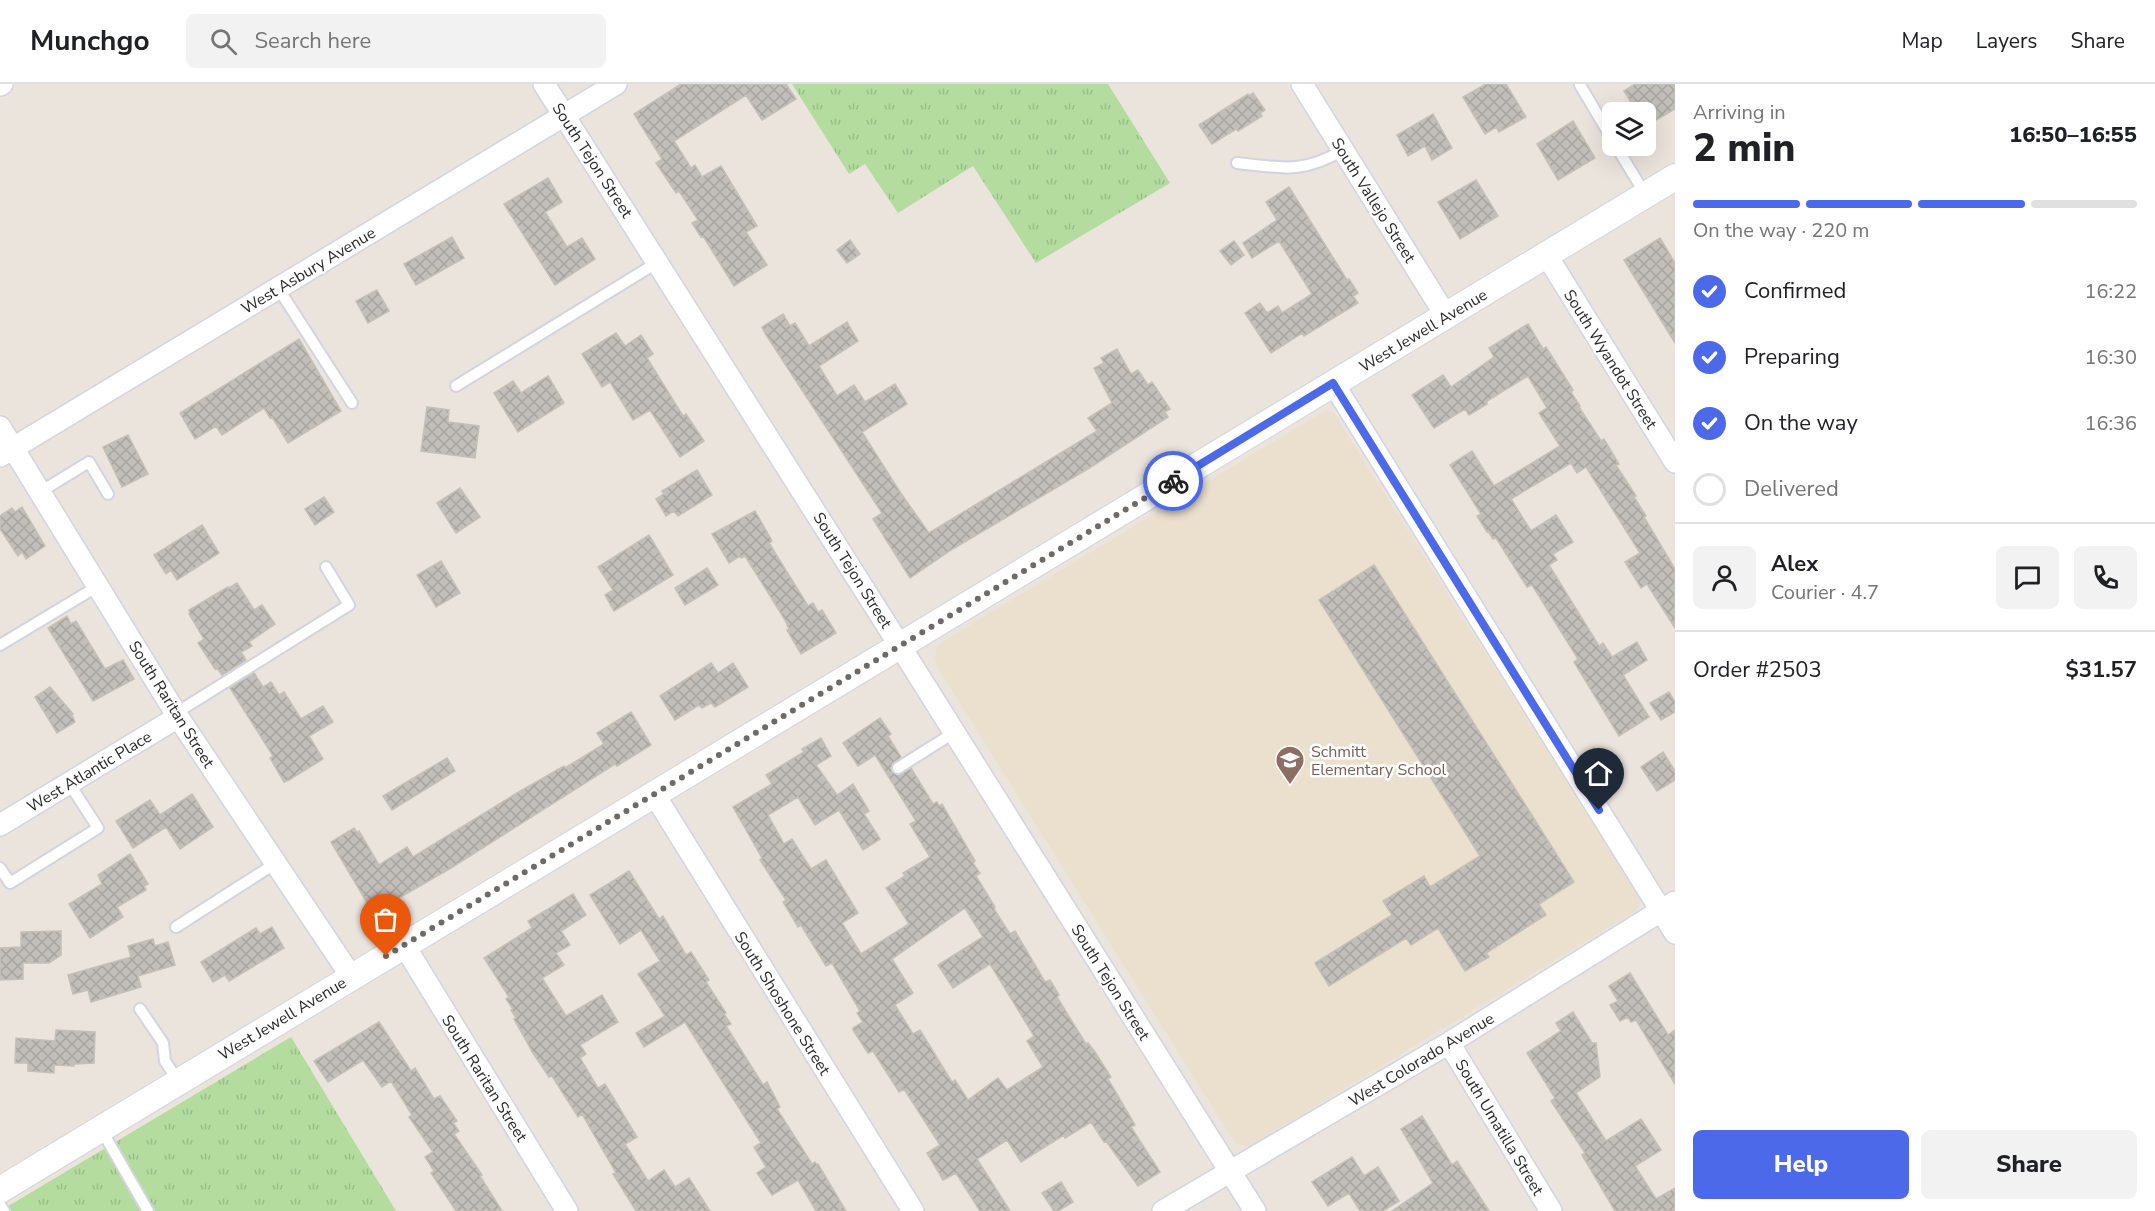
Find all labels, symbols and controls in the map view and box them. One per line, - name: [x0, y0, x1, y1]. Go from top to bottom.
- search box: [186, 14, 606, 68]
- text: Munchgo: [30, 22, 150, 60]
- icon: search: [207, 25, 240, 58]
- text: Search here: [255, 26, 371, 56]
- text: Map: [1901, 27, 1943, 55]
- text: Layers: [1976, 27, 2037, 55]
- text: Share: [2070, 27, 2125, 55]
- street label: South Tejon Street: [547, 99, 638, 223]
- text: Arriving in: [1693, 99, 1786, 126]
- map controls: [1602, 102, 1656, 156]
- button: layers: [1602, 102, 1656, 156]
- text: 16:50–16:55: [2009, 120, 2137, 150]
- text: 2 min: [1693, 122, 1796, 175]
- street label: South Vallejo Street: [1326, 134, 1421, 268]
- text: On the way · 220 m: [1693, 217, 1869, 244]
- street label: West Asbury Avenue: [237, 222, 380, 320]
- icon: check: [1693, 275, 1726, 308]
- text: Confirmed: [1744, 276, 1846, 306]
- text: 16:22: [2084, 278, 2137, 305]
- street label: West Jewell Avenue: [1355, 284, 1492, 378]
- street label: South Wyandot Street: [1558, 285, 1662, 434]
- icon: check: [1693, 341, 1726, 374]
- text: Preparing: [1744, 342, 1840, 372]
- text: 16:30: [2084, 344, 2137, 371]
- icon: check: [1693, 407, 1726, 440]
- text: On the way: [1744, 408, 1858, 438]
- text: 16:36: [2084, 410, 2137, 437]
- courier: [1143, 451, 1203, 511]
- icon: bike: [1157, 465, 1190, 498]
- text: Delivered: [1744, 474, 1839, 504]
- street label: South Tejon Street: [808, 508, 897, 633]
- button: person: [1693, 546, 1756, 609]
- button: chat: [1996, 546, 2059, 609]
- button: phone: [2074, 546, 2137, 609]
- text: Alex: [1771, 549, 1818, 579]
- text: Courier · 4.7: [1771, 579, 1879, 606]
- street label: South Raritan Street: [123, 637, 219, 773]
- text: Order #2503: [1693, 655, 1822, 685]
- text: $31.57: [2066, 655, 2137, 685]
- street label: West Atlantic Place: [23, 726, 156, 818]
- place label: Schmitt Elementary School: [1311, 741, 1447, 781]
- school or university icon: Schmitt Elementary School: [1274, 744, 1306, 786]
- pin: [1573, 748, 1624, 810]
- icon: home: [1582, 757, 1615, 790]
- pin: [360, 894, 411, 956]
- icon: bag: [369, 903, 402, 936]
- street label: South Tejon Street: [1066, 920, 1155, 1045]
- street label: South Shoshone Street: [729, 928, 836, 1080]
- street label: West Jewell Avenue: [214, 972, 351, 1066]
- street label: West Colorado Avenue: [1345, 1008, 1498, 1112]
- street label: South Raritan Street: [436, 1011, 532, 1147]
- street label: South Umatilla Street: [1450, 1055, 1549, 1200]
- button: Help: [1693, 1130, 1909, 1199]
- button: Share: [1921, 1130, 2137, 1199]

